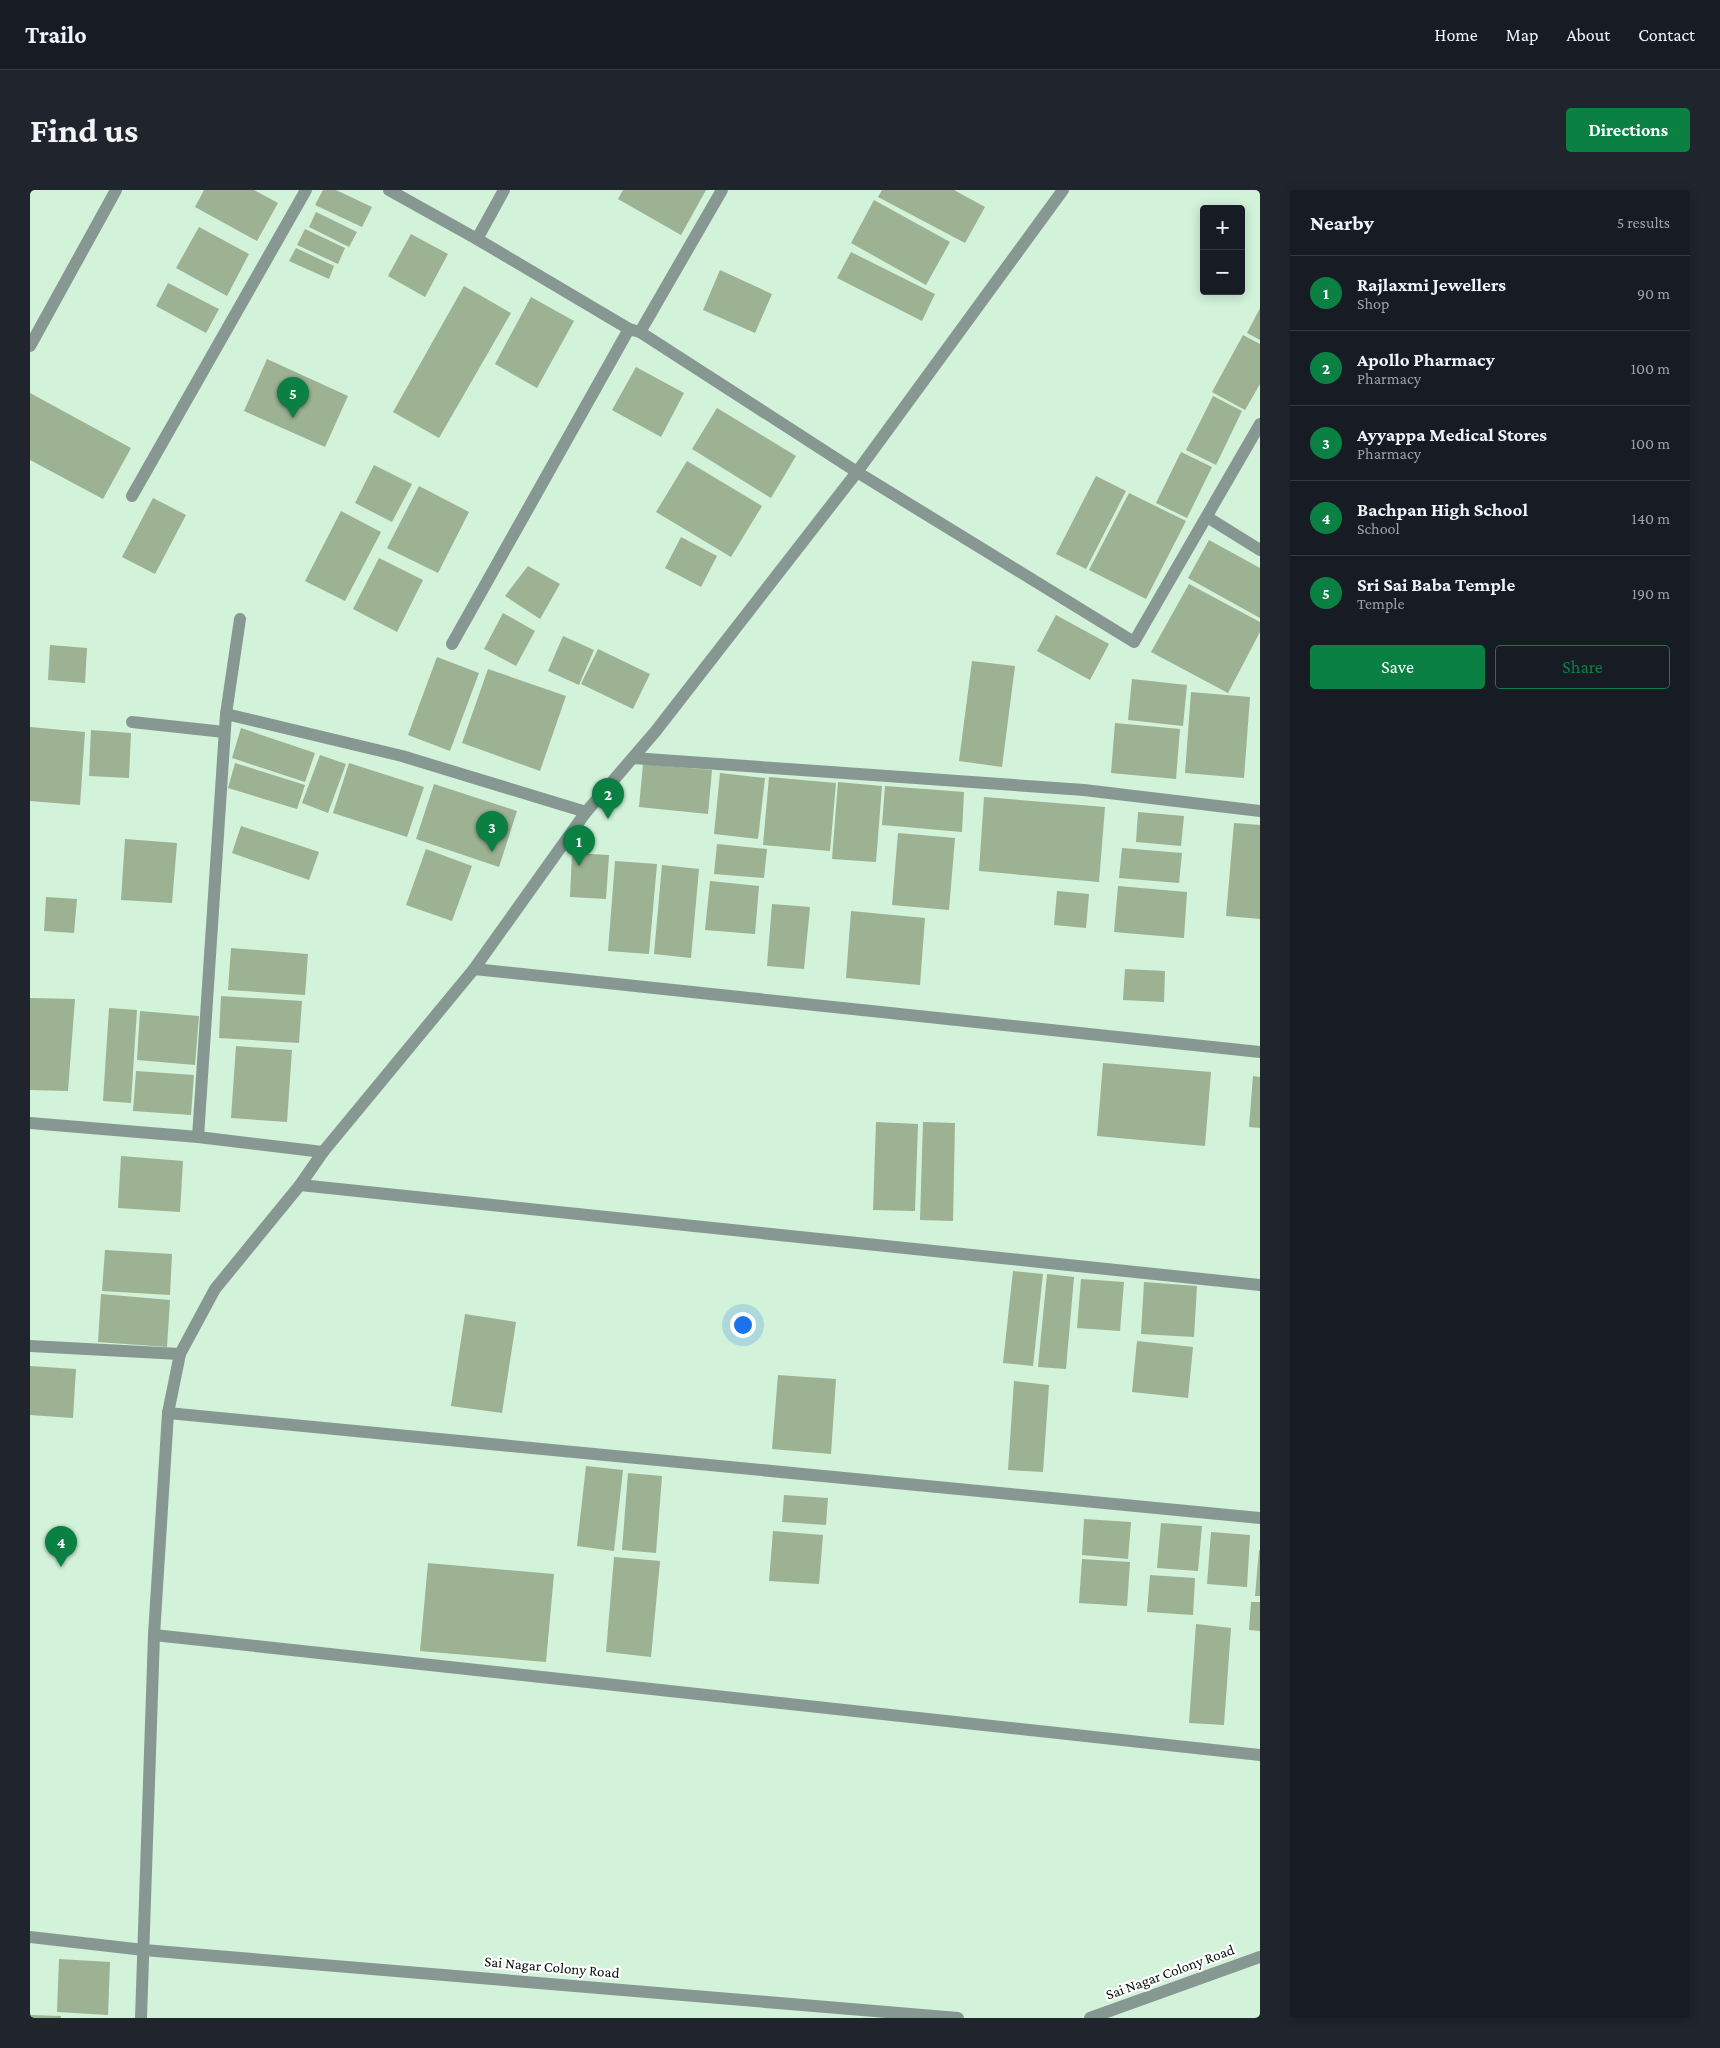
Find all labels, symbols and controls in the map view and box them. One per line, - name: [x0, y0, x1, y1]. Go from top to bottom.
- text: Trailo: [25, 21, 87, 48]
- text: Home: [1435, 25, 1478, 45]
- text: Map: [1506, 25, 1538, 45]
- text: About: [1566, 25, 1610, 45]
- text: Contact: [1638, 25, 1695, 45]
- button: Directions: [1566, 108, 1690, 152]
- text: Find us: [30, 111, 138, 150]
- map controls: [1200, 205, 1245, 295]
- button: +: [1200, 205, 1245, 250]
- text: Nearby: [1310, 211, 1374, 235]
- text: 5 results: [1617, 214, 1670, 231]
- button: −: [1200, 250, 1245, 295]
- text: Rajlaxmi Jewellers: [1357, 274, 1506, 295]
- text: 1: [1323, 285, 1329, 302]
- text: 90 m: [1637, 285, 1670, 302]
- text: Shop: [1357, 295, 1389, 312]
- text: Apollo Pharmacy: [1357, 349, 1495, 370]
- text: 2: [1322, 360, 1330, 377]
- text: 100 m: [1631, 360, 1670, 377]
- text: Pharmacy: [1357, 370, 1421, 387]
- pin: 5: [277, 377, 309, 418]
- text: Ayyappa Medical Stores: [1357, 424, 1547, 445]
- text: 3: [1322, 435, 1330, 452]
- text: 100 m: [1631, 435, 1670, 452]
- text: Pharmacy: [1357, 445, 1421, 462]
- text: Bachpan High School: [1357, 499, 1528, 520]
- text: 4: [1322, 510, 1330, 527]
- text: 140 m: [1632, 510, 1670, 527]
- text: School: [1357, 520, 1400, 537]
- text: Sri Sai Baba Temple: [1357, 574, 1515, 595]
- text: 5: [1322, 585, 1330, 602]
- text: 190 m: [1632, 585, 1670, 602]
- text: Temple: [1357, 595, 1405, 612]
- button: Save: [1310, 645, 1485, 689]
- button: Share: [1495, 645, 1670, 689]
- pin: 2: [592, 778, 624, 819]
- pin: 3: [476, 811, 508, 852]
- pin: 1: [563, 825, 595, 866]
- your location: [730, 1312, 756, 1338]
- pin: 4: [45, 1526, 77, 1567]
- street label: Sai Nagar Colony Road: [1104, 1941, 1237, 2004]
- street label: Sai Nagar Colony Road: [484, 1953, 620, 1982]

